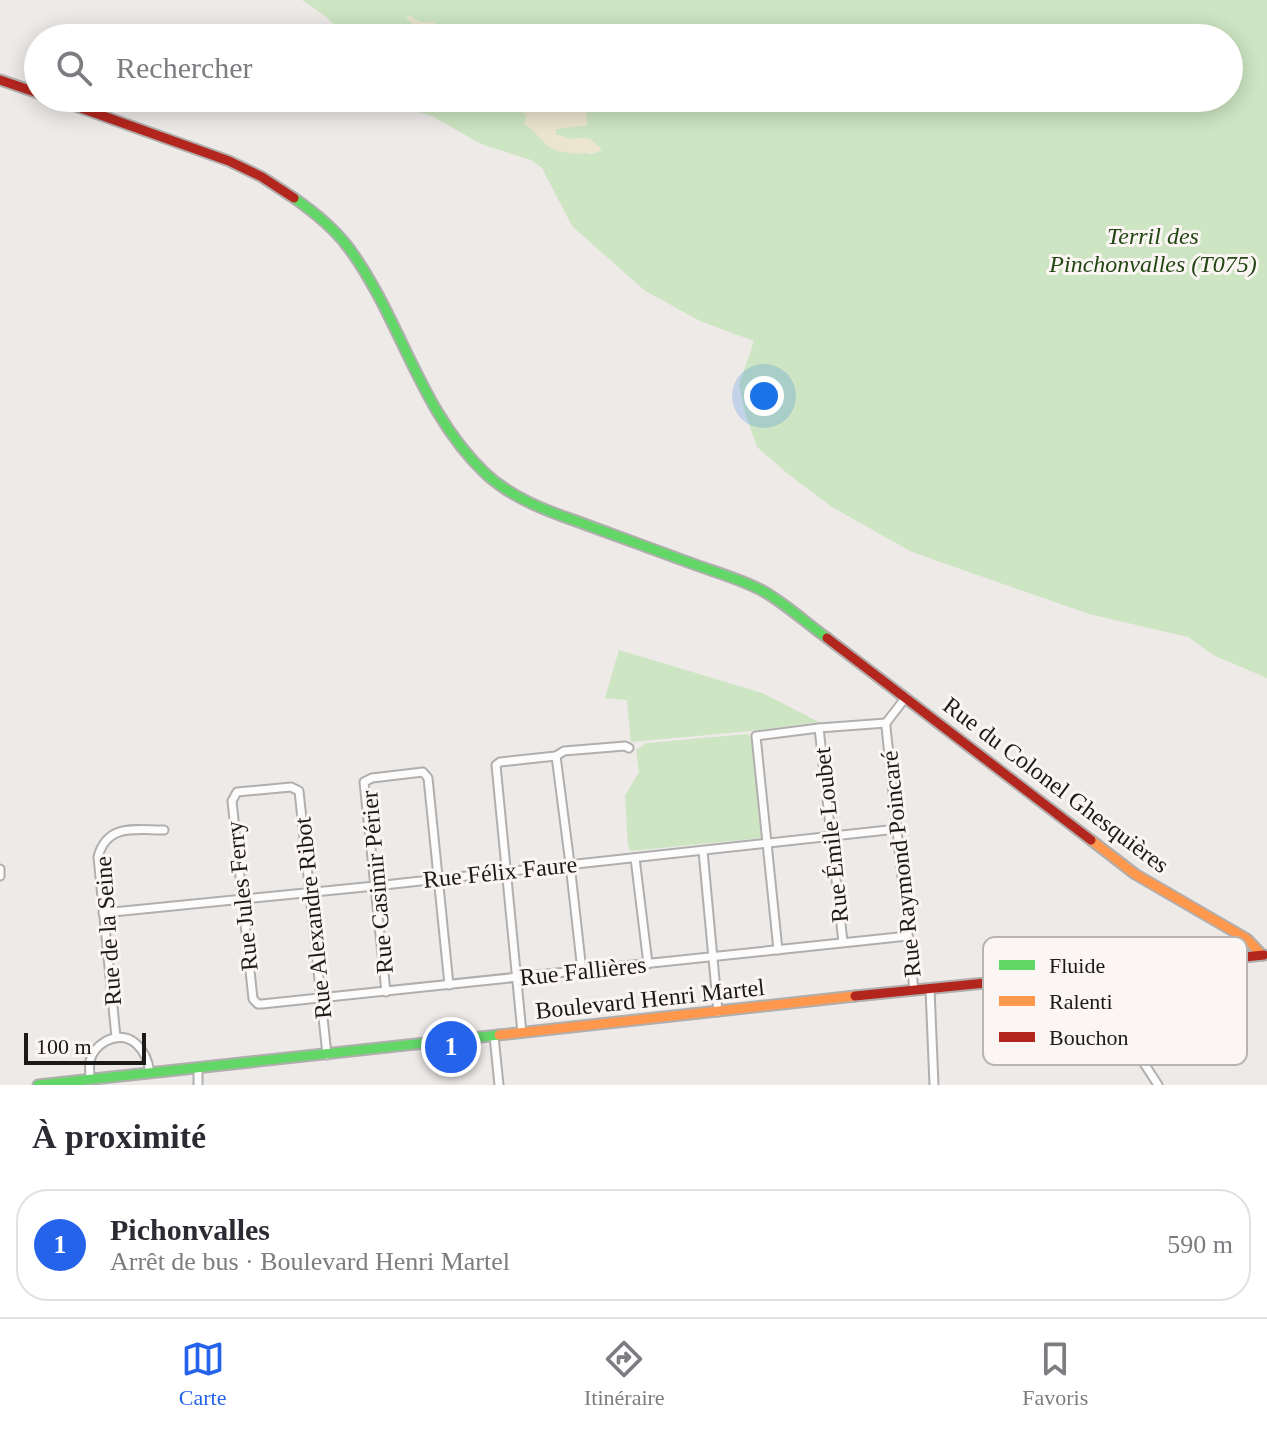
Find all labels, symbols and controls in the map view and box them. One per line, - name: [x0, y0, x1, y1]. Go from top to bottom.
- search box: [24, 24, 1243, 112]
- icon: search: [52, 46, 96, 90]
- text: Rechercher: [116, 51, 253, 84]
- park label: Terril des Pinchonvalles (T075): [1048, 223, 1257, 277]
- your location: [744, 376, 784, 416]
- street label: Rue du Colonel Ghesquières: [938, 692, 1174, 878]
- street label: Rue Émile Loubet: [809, 746, 853, 924]
- street label: Rue Raymond Poincaré: [876, 749, 926, 979]
- street label: Rue Casimir Périer: [356, 789, 398, 975]
- street label: Rue Alexandre Ribot: [289, 816, 337, 1020]
- street label: Rue Jules Ferry: [221, 820, 263, 972]
- street label: Rue Félix Faure: [422, 851, 578, 893]
- street label: Rue de la Seine: [90, 855, 126, 1007]
- legend: [983, 937, 1247, 1065]
- street label: Rue Fallières: [518, 951, 648, 991]
- text: Fluide: [1049, 953, 1105, 978]
- street label: Boulevard Henri Martel: [534, 974, 766, 1024]
- text: Ralenti: [1049, 989, 1113, 1014]
- pin: 1: [425, 1017, 477, 1077]
- text: Bouchon: [1049, 1025, 1128, 1050]
- scale bar: [24, 1029, 146, 1065]
- text: 100 m: [36, 1034, 92, 1059]
- text: À proximité: [32, 1118, 206, 1155]
- text: Pichonvalles: [110, 1213, 270, 1246]
- text: 1: [54, 1230, 67, 1259]
- text: 590 m: [1167, 1230, 1233, 1259]
- text: Arrêt de bus · Boulevard Henri Martel: [110, 1247, 510, 1276]
- tab: Carte: [179, 1337, 226, 1411]
- tab: Itinéraire: [584, 1337, 665, 1411]
- tab: Favoris: [1022, 1337, 1088, 1411]

